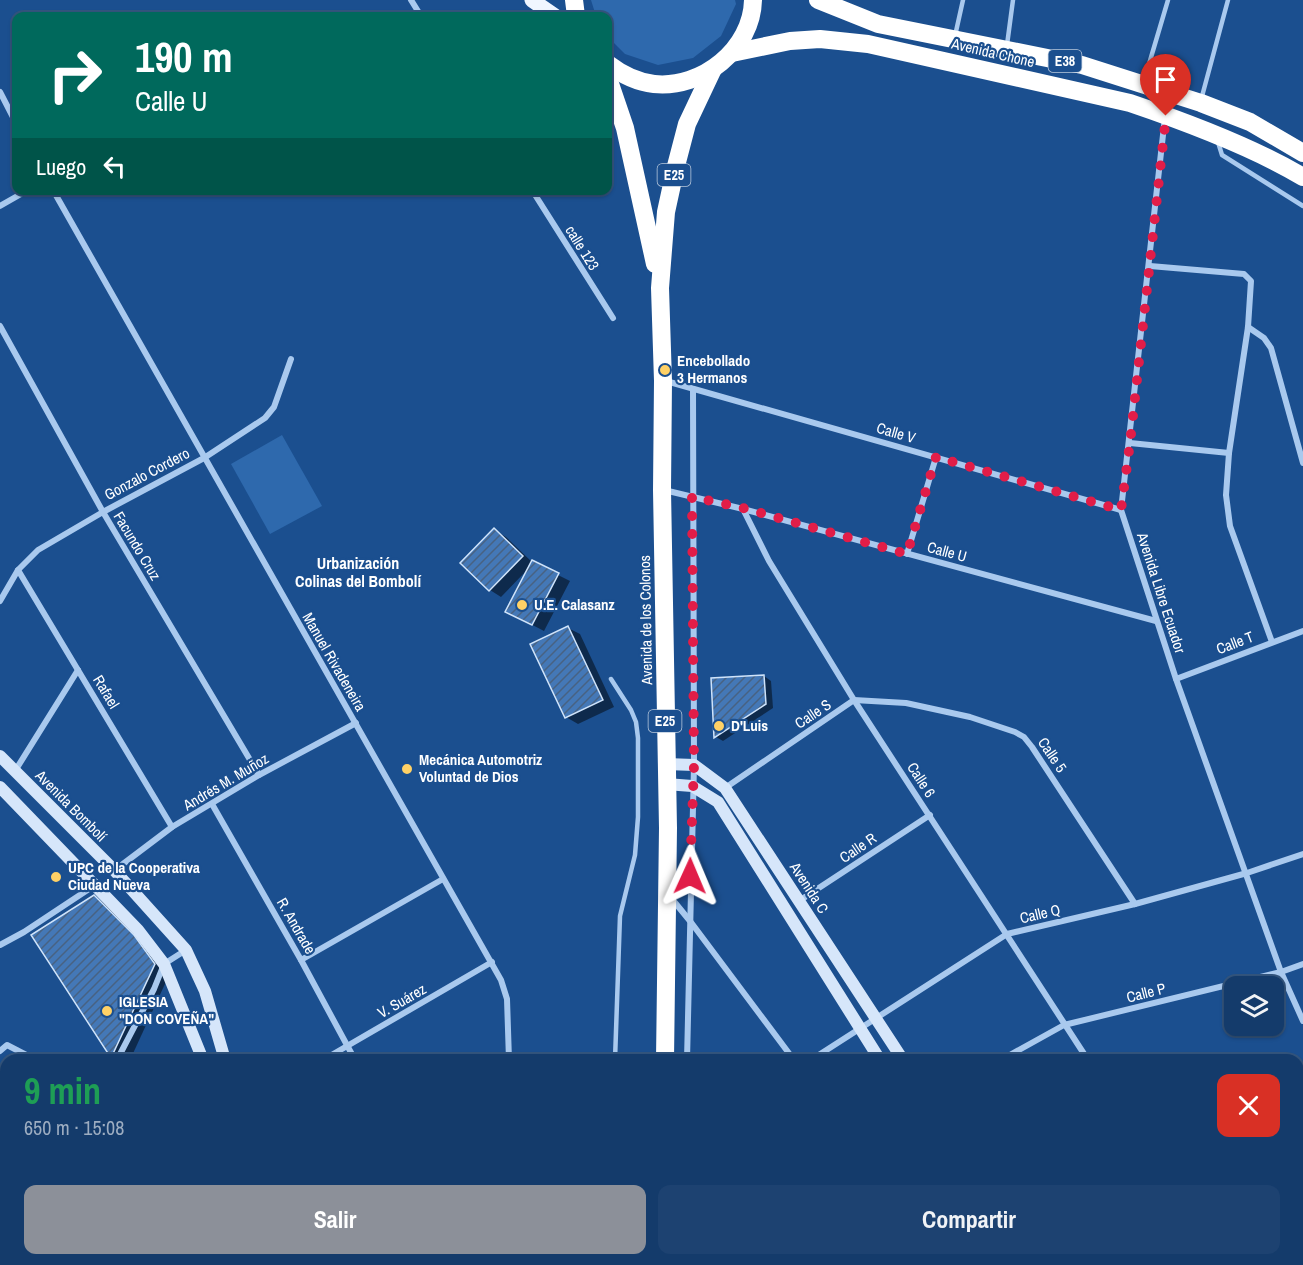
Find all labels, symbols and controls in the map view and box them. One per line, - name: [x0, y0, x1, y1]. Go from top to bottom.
- text: 190 m: [135, 29, 233, 85]
- street label: Avenida Chone: [949, 33, 1037, 72]
- icon: right: [36, 36, 114, 114]
- road number: E38: [1048, 50, 1082, 72]
- pin: [1140, 54, 1191, 116]
- icon: arrive: [1149, 63, 1182, 96]
- text: Calle U: [135, 83, 208, 119]
- icon: left: [98, 150, 131, 183]
- text: Luego: [36, 152, 86, 182]
- road number: E25: [658, 164, 690, 186]
- street label: calle 123: [560, 221, 604, 274]
- place label: Encebollado 3 Hermanos: [677, 350, 750, 388]
- marker: Encebollado 3 Hermanos: [658, 363, 672, 377]
- street label: Calle V: [874, 417, 919, 448]
- street label: Gonzalo Cordero: [100, 442, 193, 505]
- street label: Facundo Cruz: [109, 507, 166, 584]
- street label: Avenida Libre Ecuador: [1132, 529, 1191, 656]
- street label: Calle U: [925, 536, 969, 567]
- district label: Urbanización Colinas del Bombolí: [295, 552, 422, 592]
- street label: Avenida de los Colonos: [634, 555, 657, 686]
- place label: U.E. Calasanz: [534, 594, 615, 615]
- marker: U.E. Calasanz: [515, 598, 529, 612]
- street label: Manuel Rivadeneira: [298, 609, 371, 715]
- street label: Calle T: [1213, 626, 1257, 659]
- street label: Rafael: [88, 671, 125, 712]
- street label: Calle S: [790, 694, 835, 733]
- road number: E25: [648, 710, 682, 732]
- place label: D'Luis: [731, 715, 768, 736]
- marker: D'Luis: [712, 719, 726, 733]
- street label: Calle 5: [1033, 733, 1072, 777]
- street label: Andrés M. Muñoz: [178, 748, 272, 816]
- place label: Mecánica Automotriz Voluntad de Dios: [419, 749, 542, 787]
- street label: Calle 6: [902, 758, 941, 802]
- marker: Mecánica Automotriz Voluntad de Dios: [400, 762, 414, 776]
- street label: Avenida Bombolí: [30, 764, 112, 847]
- street label: Calle R: [835, 828, 880, 868]
- position arrow: [658, 844, 722, 908]
- place label: UPC de la Cooperativa Ciudad Nueva: [68, 857, 200, 895]
- street label: Avenida C: [784, 857, 834, 918]
- marker: UPC de la Cooperativa Ciudad Nueva: [49, 870, 63, 884]
- street label: R. Andrade: [272, 894, 321, 958]
- street label: Calle Q: [1018, 899, 1062, 928]
- map controls: [1224, 976, 1284, 1036]
- button: layers: [1224, 976, 1284, 1036]
- street label: V. Suárez: [374, 978, 430, 1023]
- street label: Calle P: [1124, 978, 1168, 1007]
- place label: IGLESIA "DON COVEÑA": [119, 991, 214, 1029]
- marker: IGLESIA "DON COVEÑA": [100, 1004, 114, 1018]
- text: 9 min: [24, 1067, 101, 1115]
- button: close: [1217, 1074, 1280, 1137]
- text: 650 m · 15:08: [24, 1114, 124, 1141]
- button: Salir: [24, 1185, 646, 1254]
- button: Compartir: [658, 1185, 1280, 1254]

